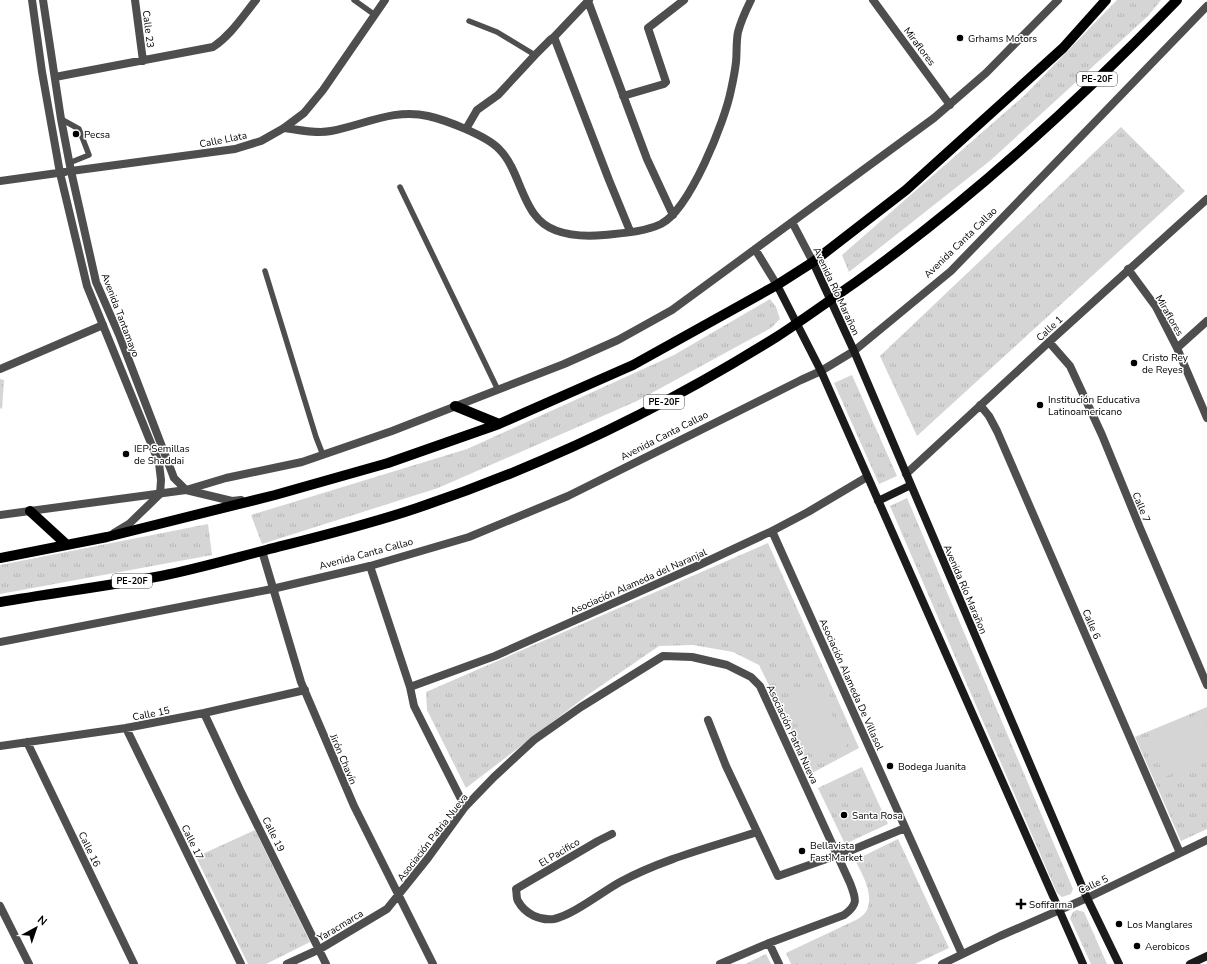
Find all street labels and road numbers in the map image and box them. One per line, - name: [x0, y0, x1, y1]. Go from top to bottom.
- street label: Calle 23: [139, 10, 157, 49]
- street label: Miraflores: [900, 24, 938, 69]
- road number: PE-20F: [1077, 72, 1117, 86]
- street label: Calle Llata: [198, 129, 248, 151]
- street label: Avenida Canta Callao: [921, 204, 1001, 281]
- street label: Avenida Río Marañon: [809, 245, 863, 338]
- street label: Avenida Tantamayo: [98, 271, 143, 360]
- street label: Miraflores: [1152, 292, 1187, 339]
- street label: Calle 1: [1033, 313, 1066, 345]
- road number: PE-20F: [644, 395, 684, 409]
- street label: Avenida Canta Callao: [618, 408, 711, 464]
- street label: Calle 7: [1129, 490, 1153, 525]
- street label: Avenida Canta Callao: [318, 535, 415, 573]
- street label: Avenida Río Marañon: [940, 543, 990, 636]
- street label: Asociación Alameda del Naranjal: [568, 545, 709, 618]
- road number: PE-20F: [112, 574, 152, 588]
- street label: Calle 6: [1078, 607, 1104, 642]
- street label: Asociación Alameda De Villasol: [816, 616, 887, 753]
- street label: Asociación Patria Nueva: [763, 683, 821, 786]
- street label: Calle 15: [131, 704, 171, 724]
- street label: Jirón Chavín: [326, 731, 360, 787]
- street label: Asociación Patria Nueva: [394, 791, 472, 884]
- street label: Calle 19: [258, 815, 288, 854]
- street label: Calle 17: [178, 822, 207, 862]
- street label: Calle 16: [75, 829, 104, 869]
- street label: El Pacifico: [536, 835, 583, 871]
- street label: Calle 5: [1076, 872, 1111, 898]
- street label: Yaracmarca: [314, 907, 366, 946]

